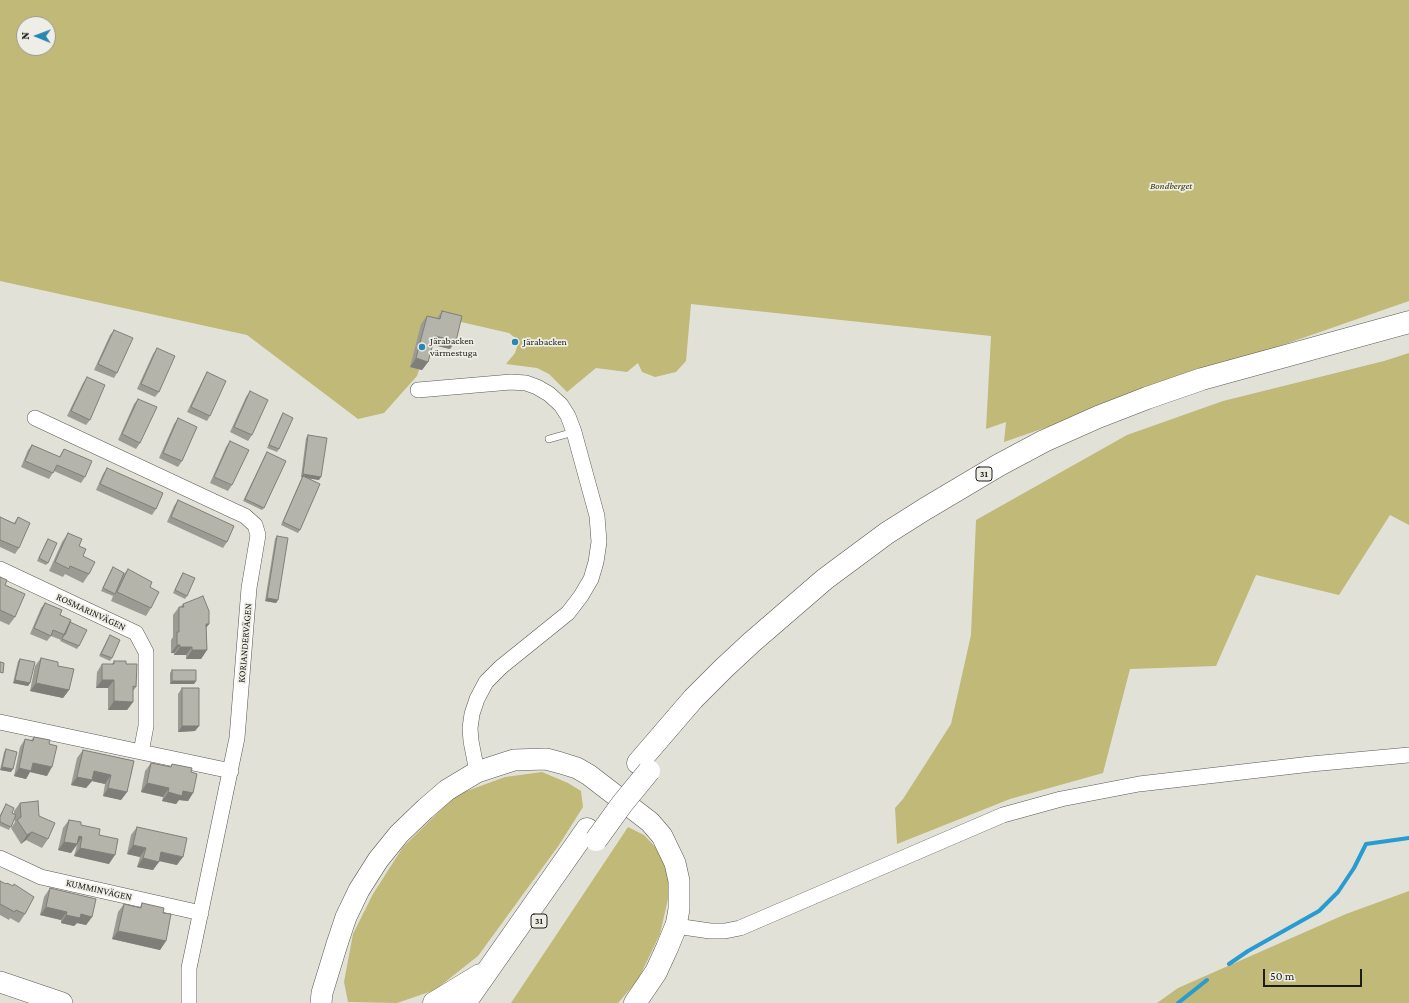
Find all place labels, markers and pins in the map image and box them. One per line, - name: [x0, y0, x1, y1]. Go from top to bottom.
- place label: Järabacken värmestuga: [430, 335, 477, 358]
- place label: Järabacken: [523, 336, 567, 348]
- marker: Järabacken: [510, 337, 520, 347]
- marker: Järabacken värmestuga: [417, 342, 427, 352]

